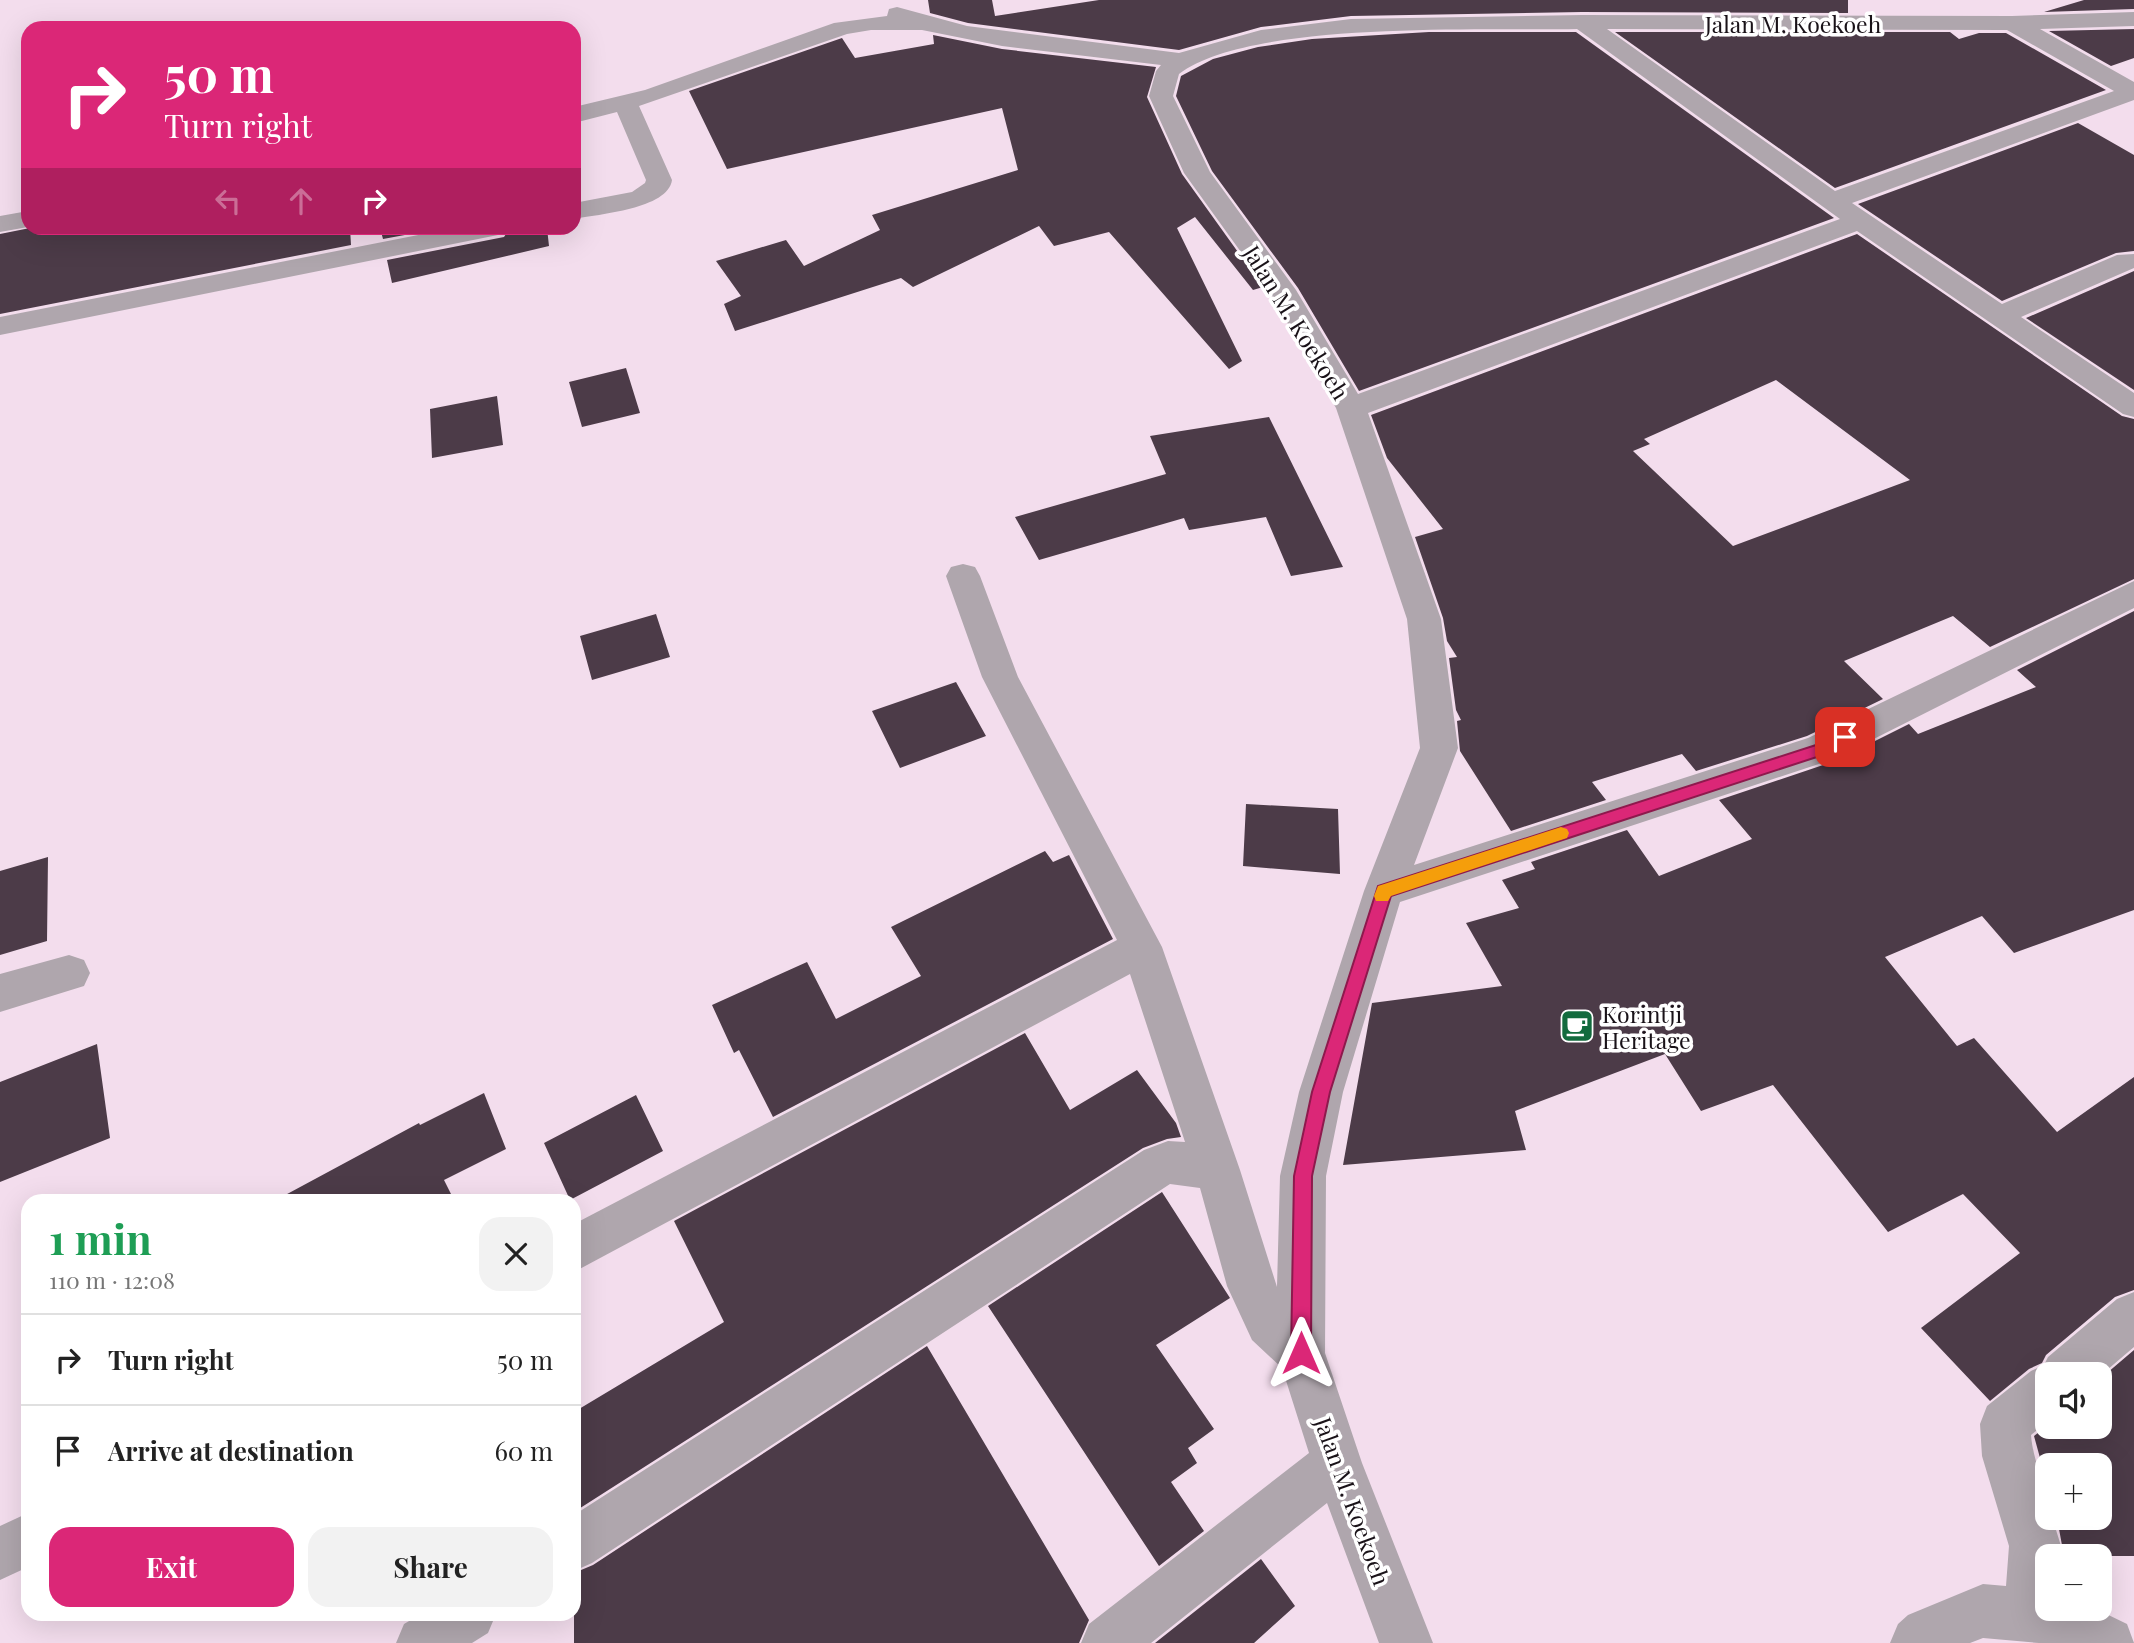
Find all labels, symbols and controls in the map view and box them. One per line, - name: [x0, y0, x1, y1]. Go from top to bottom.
- street label: Jalan M. Koekoeh: [1704, 8, 1882, 39]
- text: 50 m: [164, 40, 274, 105]
- icon: right: [49, 49, 140, 140]
- text: Turn right: [164, 103, 312, 146]
- icon: left: [209, 182, 247, 220]
- icon: ahead: [282, 182, 320, 220]
- icon: right: [355, 182, 393, 220]
- street label: Jalan M. Koekoeh: [1237, 238, 1357, 405]
- pin: [1815, 707, 1875, 767]
- icon: arrive: [1826, 718, 1864, 756]
- place label: Korintji Heritage: [1602, 998, 1691, 1055]
- cafe icon: Korintji Heritage: [1558, 1007, 1596, 1045]
- text: 1 min: [49, 1210, 152, 1266]
- button: close: [479, 1217, 553, 1291]
- text: 110 m · 12:08: [49, 1264, 175, 1295]
- position arrow: [1264, 1316, 1338, 1390]
- icon: right: [49, 1341, 87, 1379]
- text: Turn right: [108, 1342, 234, 1377]
- text: 50 m: [497, 1342, 553, 1377]
- map controls: [2035, 1362, 2112, 1621]
- button: sound: [2035, 1362, 2112, 1439]
- street label: Jalan M. Koekoeh: [1308, 1412, 1398, 1590]
- icon: arrive: [49, 1432, 87, 1470]
- text: Arrive at destination: [108, 1433, 354, 1468]
- text: 60 m: [494, 1433, 553, 1468]
- button: +: [2035, 1453, 2112, 1530]
- button: Exit: [49, 1527, 294, 1607]
- button: Share: [308, 1527, 553, 1607]
- button: −: [2035, 1544, 2112, 1621]

